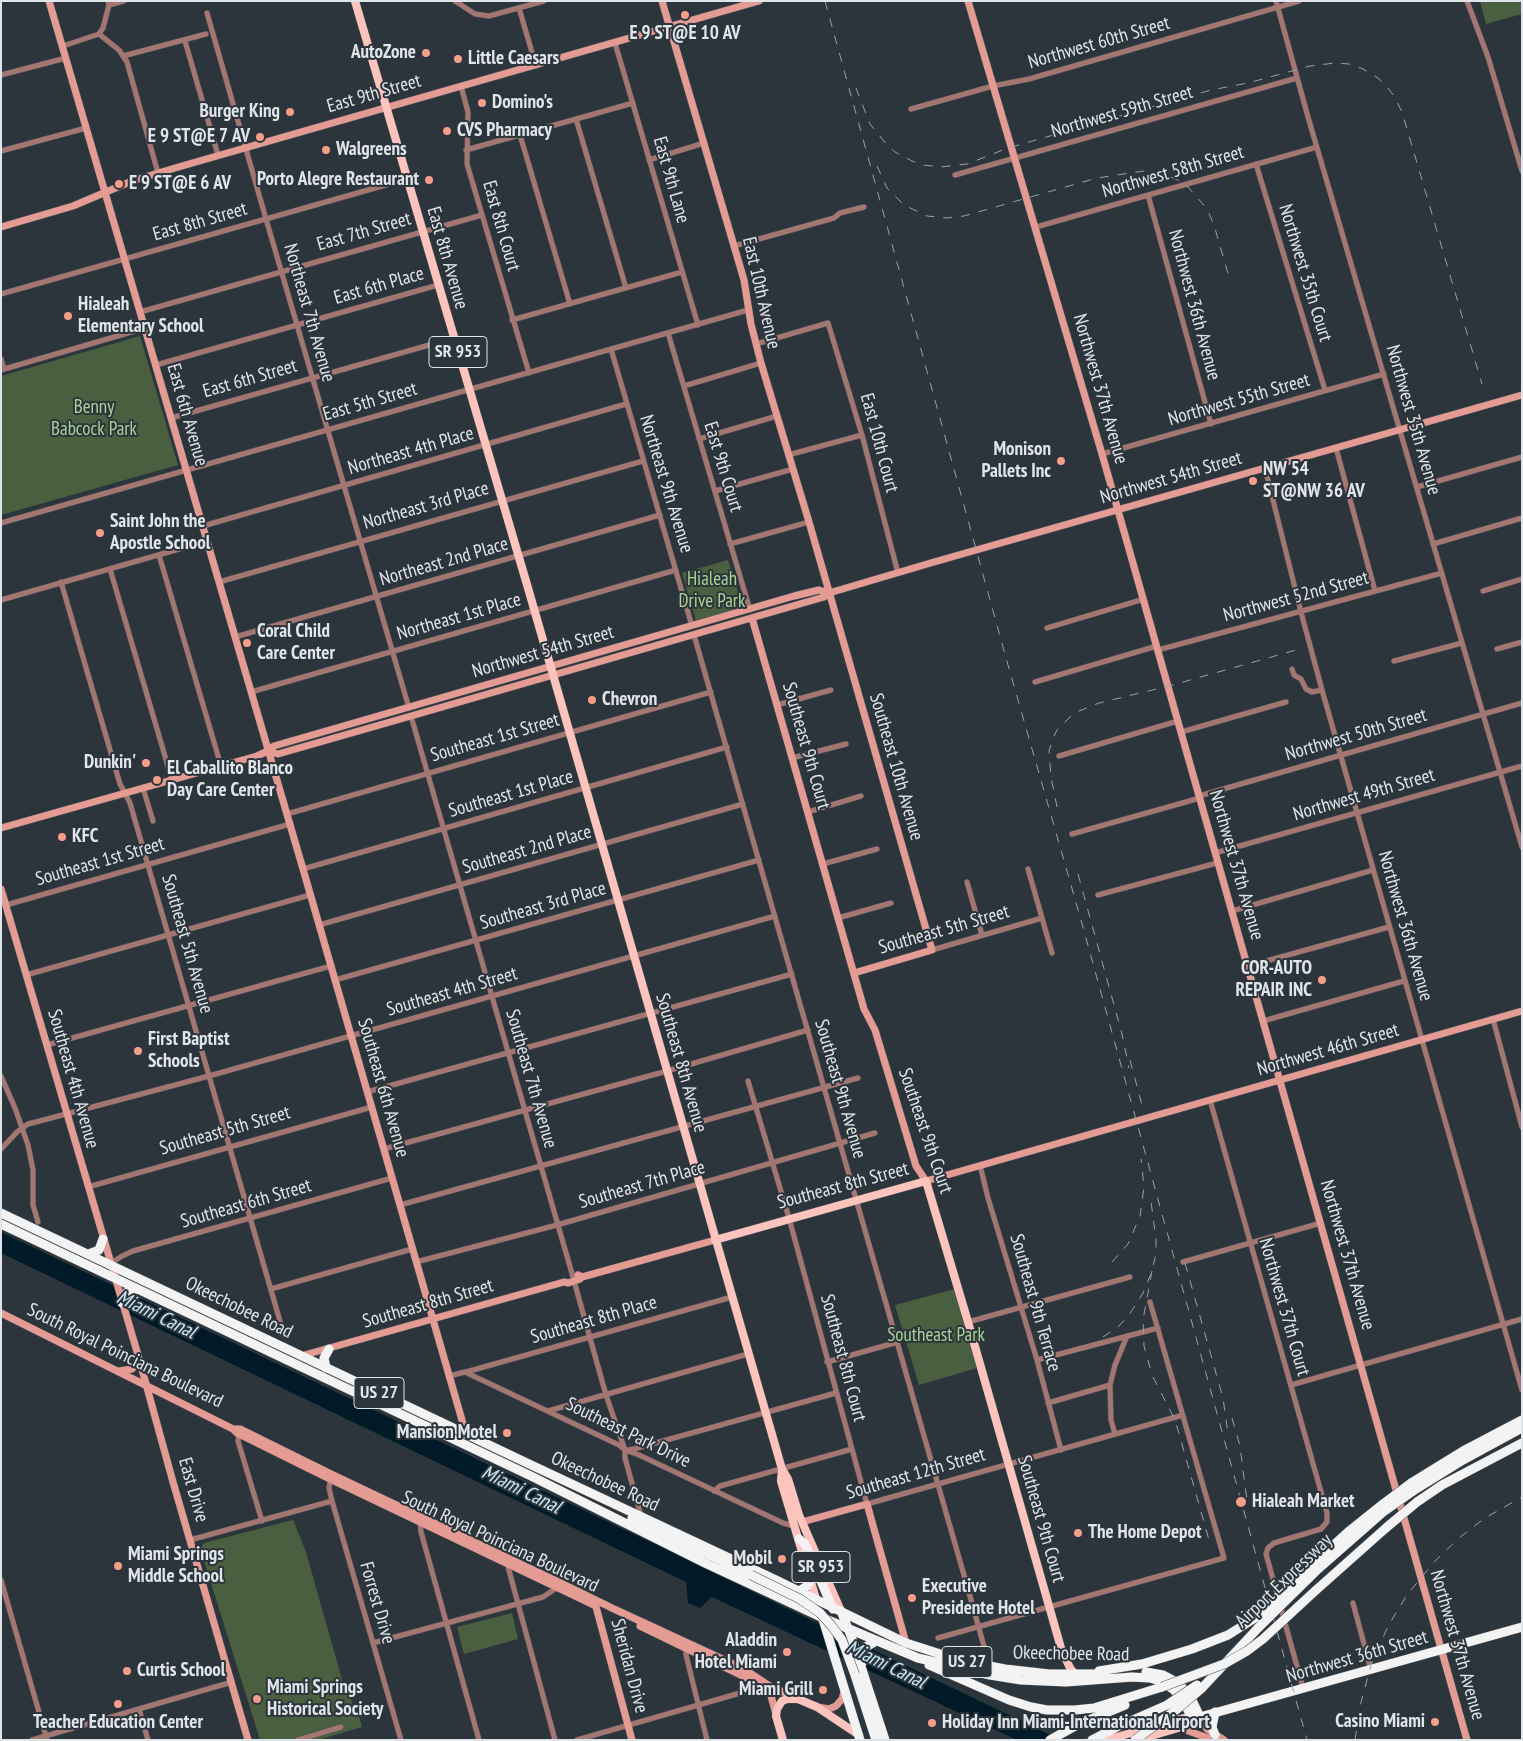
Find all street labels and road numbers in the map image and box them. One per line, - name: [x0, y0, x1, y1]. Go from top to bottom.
- street label: Northwest 60th Street: [1026, 12, 1172, 74]
- street label: East 9th Street: [324, 70, 424, 118]
- street label: Northwest 59th Street: [1049, 81, 1195, 143]
- street label: East 9th Lane: [648, 134, 694, 226]
- street label: Northwest 58th Street: [1100, 141, 1246, 203]
- street label: East 8th Court: [477, 178, 525, 274]
- street label: East 8th Street: [150, 198, 250, 246]
- street label: Northwest 35th Court: [1273, 202, 1337, 344]
- street label: East 8th Avenue: [421, 204, 473, 312]
- street label: East 7th Street: [314, 208, 414, 256]
- street label: Northwest 36th Avenue: [1163, 227, 1225, 383]
- street label: East 10th Avenue: [737, 235, 785, 351]
- street label: Northeast 7th Avenue: [278, 241, 340, 385]
- street label: East 6th Place: [331, 262, 427, 310]
- street label: Northwest 37th Avenue: [1068, 311, 1132, 467]
- road number: SR 953: [429, 337, 487, 368]
- street label: Northwest 35th Avenue: [1381, 342, 1445, 498]
- street label: East 6th Street: [200, 355, 300, 403]
- street label: East 6th Avenue: [161, 361, 213, 469]
- street label: Northwest 55th Street: [1166, 369, 1312, 431]
- street label: East 5th Street: [320, 378, 420, 426]
- street label: East 10th Court: [855, 391, 903, 495]
- street label: Northeast 9th Avenue: [634, 412, 698, 556]
- street label: East 9th Court: [698, 419, 748, 515]
- street label: Northeast 4th Place: [345, 422, 477, 480]
- street label: Northwest 54th Street: [1098, 447, 1244, 509]
- street label: Northeast 3rd Place: [361, 477, 491, 535]
- street label: Northeast 2nd Place: [377, 533, 511, 591]
- street label: Northwest 52nd Street: [1221, 567, 1371, 627]
- street label: Northeast 1st Place: [394, 588, 524, 646]
- street label: Northwest 54th Street: [470, 621, 616, 683]
- street label: Southeast 9th Court: [777, 680, 835, 812]
- street label: Southeast 10th Avenue: [864, 691, 928, 843]
- street label: Northwest 50th Street: [1283, 704, 1429, 766]
- street label: Southeast 1st Street: [428, 709, 562, 767]
- street label: Northwest 49th Street: [1291, 764, 1437, 826]
- street label: Southeast 1st Place: [446, 765, 576, 823]
- street label: Northwest 37th Avenue: [1204, 787, 1268, 943]
- street label: Southeast 2nd Place: [460, 821, 594, 879]
- street label: Southeast 1st Street: [33, 833, 167, 891]
- street label: Northwest 36th Avenue: [1373, 848, 1437, 1004]
- street label: Southeast 5th Avenue: [156, 872, 218, 1016]
- street label: Southeast 3rd Place: [477, 877, 609, 935]
- street label: Southeast 5th Street: [876, 900, 1012, 960]
- street label: Southeast 4th Street: [384, 962, 520, 1022]
- street label: Southeast 8th Avenue: [650, 991, 712, 1135]
- street label: Southeast 4th Avenue: [42, 1007, 104, 1151]
- street label: Southeast 7th Avenue: [500, 1007, 562, 1151]
- street label: Southeast 6th Avenue: [352, 1016, 414, 1160]
- street label: Southeast 9th Avenue: [809, 1017, 871, 1161]
- street label: Northwest 46th Street: [1255, 1019, 1401, 1081]
- street label: Southeast 9th Court: [893, 1065, 957, 1197]
- street label: Southeast 5th Street: [157, 1101, 293, 1161]
- street label: Southeast 7th Place: [576, 1156, 708, 1214]
- street label: Southeast 8th Street: [775, 1158, 911, 1214]
- street label: Southeast 6th Street: [178, 1174, 314, 1234]
- street label: Northwest 37th Avenue: [1315, 1177, 1379, 1333]
- street label: Southeast 9th Terrace: [1004, 1232, 1066, 1374]
- street label: Northwest 37th Court: [1253, 1235, 1315, 1379]
- street label: Okeechobee Road: [182, 1272, 296, 1344]
- street label: Southeast 8th Street: [360, 1274, 496, 1334]
- street label: Southeast 8th Place: [528, 1291, 660, 1349]
- street label: Southeast 8th Court: [815, 1292, 871, 1424]
- street label: South Royal Poinciana Boulevard: [24, 1299, 226, 1413]
- road number: US 27: [354, 1378, 404, 1409]
- street label: Southeast Park Drive: [562, 1393, 694, 1473]
- street label: Southeast 12th Street: [844, 1443, 988, 1505]
- street label: Okeechobee Road: [547, 1447, 663, 1517]
- street label: Southeast 9th Court: [1012, 1453, 1070, 1585]
- street label: East Drive: [173, 1455, 213, 1525]
- street label: South Royal Poinciana Boulevard: [398, 1486, 602, 1598]
- street label: Airport Expressway: [1231, 1529, 1337, 1633]
- road number: SR 953: [792, 1551, 850, 1582]
- street label: Forrest Drive: [354, 1559, 400, 1647]
- street label: Northwest 37th Avenue: [1425, 1567, 1489, 1723]
- street label: Sheridan Drive: [606, 1616, 652, 1716]
- street label: Northwest 36th Street: [1284, 1626, 1430, 1688]
- street label: Okeechobee Road: [1013, 1642, 1129, 1666]
- road number: US 27: [942, 1646, 992, 1678]

